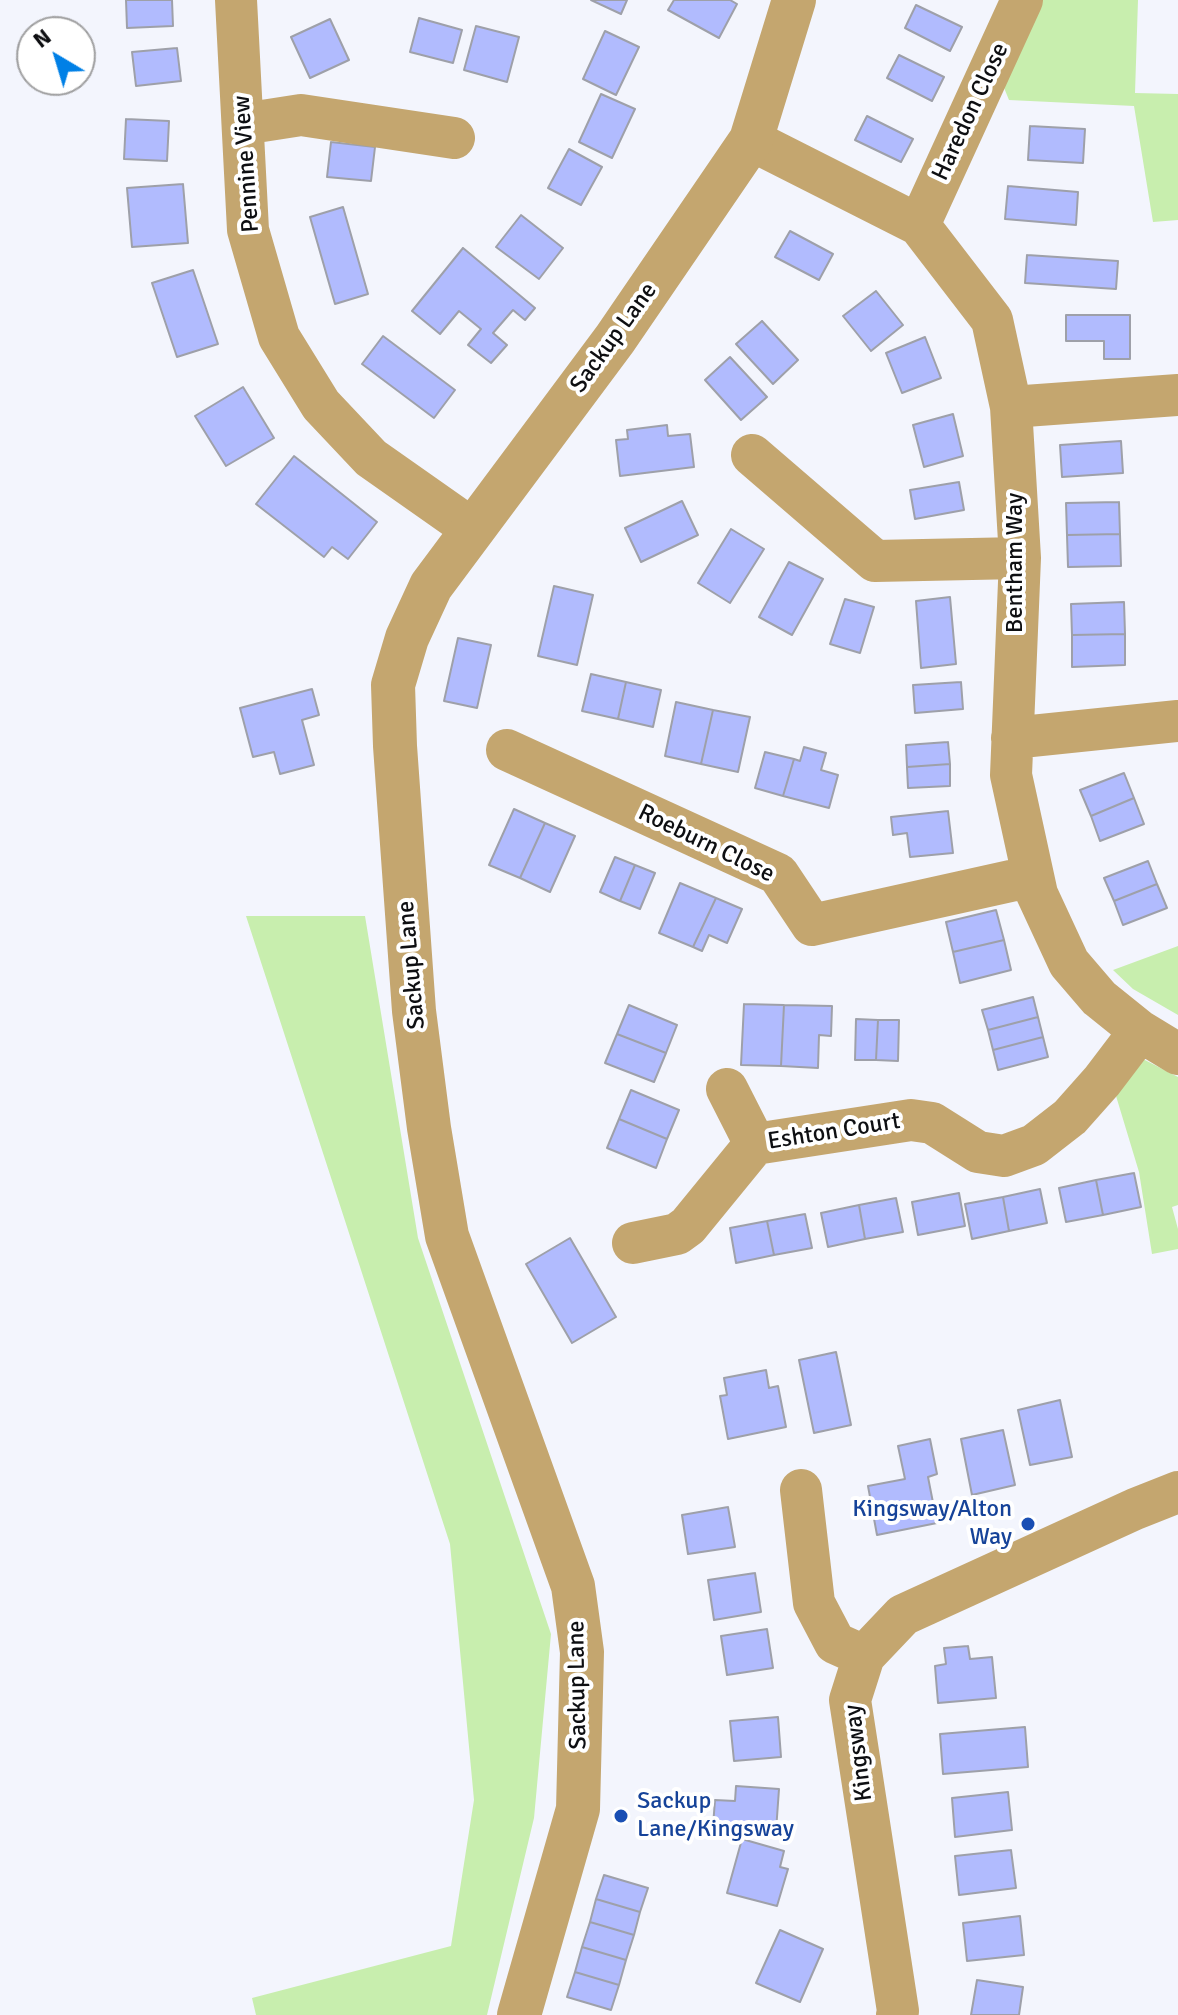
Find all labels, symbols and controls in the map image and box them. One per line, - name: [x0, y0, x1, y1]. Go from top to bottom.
- north arrow: [16, 16, 96, 96]
- text: N: [28, 23, 56, 54]
- street label: Haredon Close: [927, 39, 1015, 185]
- street label: Pennine View: [228, 94, 266, 234]
- street label: Sackup Lane: [564, 277, 664, 399]
- street label: Bentham Way: [1002, 493, 1030, 633]
- street label: Roeburn Close: [633, 799, 779, 889]
- street label: Sackup Lane: [392, 899, 432, 1031]
- street label: Eshton Court: [766, 1107, 902, 1157]
- place label: Kingsway/Alton Way: [852, 1496, 1012, 1552]
- marker: Kingsway/Alton Way: [1019, 1515, 1037, 1533]
- street label: Sackup Lane: [562, 1620, 594, 1750]
- street label: Kingsway: [839, 1703, 879, 1803]
- place label: Sackup Lane/Kingsway: [637, 1788, 794, 1844]
- marker: Sackup Lane/Kingsway: [612, 1807, 630, 1825]

